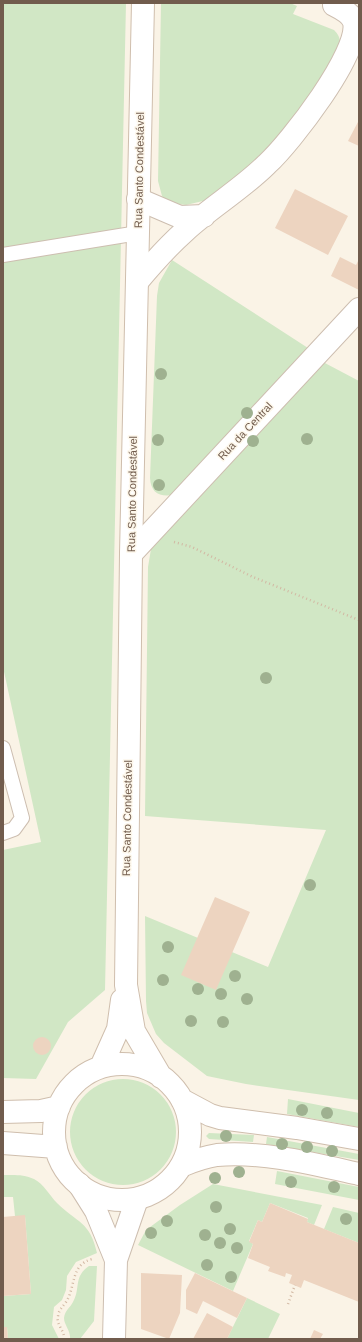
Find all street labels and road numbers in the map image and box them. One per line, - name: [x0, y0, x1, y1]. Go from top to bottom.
- street label: Rua Santo Condestável: [132, 112, 146, 228]
- street label: Rua da Central: [215, 400, 275, 462]
- street label: Rua Santo Condestável: [125, 436, 139, 552]
- street label: Rua Santo Condestável: [120, 760, 134, 876]

